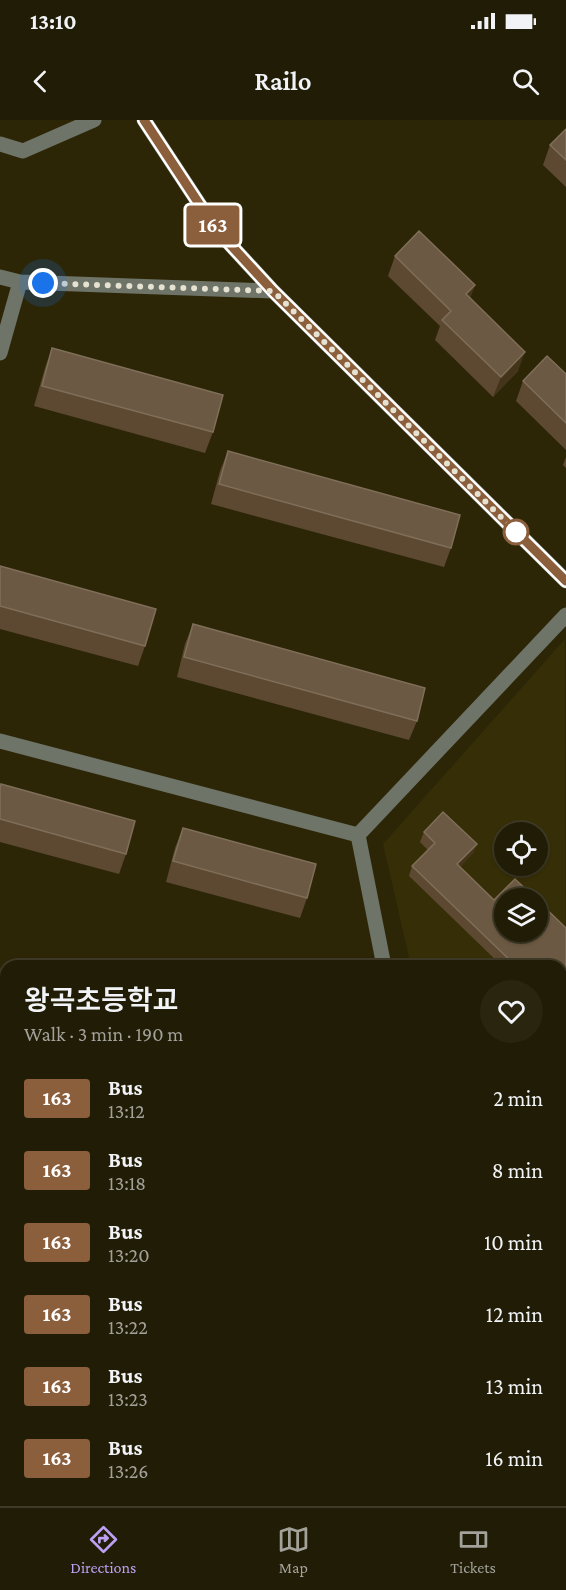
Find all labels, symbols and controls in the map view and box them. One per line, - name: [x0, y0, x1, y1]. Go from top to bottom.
- text: 13:10: [30, 9, 77, 34]
- icon: back: [24, 65, 57, 98]
- icon: search: [509, 65, 542, 98]
- text: Railo: [254, 66, 312, 96]
- line badge: 163: [178, 206, 248, 244]
- text: 163: [198, 213, 228, 237]
- your location: [28, 268, 58, 298]
- unlabelled marker: [503, 519, 529, 545]
- map controls: [494, 822, 548, 942]
- button: locate: [494, 822, 548, 876]
- button: layers: [494, 888, 548, 942]
- button: heart: [480, 980, 543, 1043]
- text: 왕곡초등학교: [24, 985, 179, 1016]
- text: Walk · 3 min · 190 m: [24, 1023, 183, 1045]
- text: Bus: [108, 1075, 142, 1100]
- text: 163: [42, 1086, 72, 1110]
- text: 2 min: [493, 1086, 543, 1111]
- text: 13:12: [108, 1100, 145, 1122]
- text: Bus: [108, 1147, 142, 1172]
- text: 163: [42, 1158, 72, 1182]
- text: 8 min: [492, 1158, 543, 1183]
- text: 13:18: [108, 1172, 146, 1194]
- text: Bus: [108, 1219, 142, 1244]
- text: 163: [42, 1230, 72, 1254]
- text: 10 min: [484, 1230, 543, 1255]
- text: 13:20: [108, 1244, 150, 1266]
- text: Bus: [108, 1291, 142, 1316]
- text: 163: [42, 1302, 72, 1326]
- text: 12 min: [486, 1302, 543, 1327]
- text: 13:22: [108, 1316, 148, 1338]
- text: Bus: [108, 1363, 142, 1388]
- text: 163: [42, 1374, 72, 1398]
- text: 13 min: [486, 1374, 543, 1399]
- text: 13:23: [108, 1388, 148, 1410]
- text: Bus: [108, 1435, 142, 1460]
- text: 163: [42, 1446, 72, 1470]
- text: 16 min: [485, 1446, 543, 1471]
- text: 13:26: [108, 1460, 148, 1482]
- tab: Directions: [70, 1523, 136, 1576]
- tab: Map: [277, 1523, 310, 1576]
- tab: Tickets: [450, 1523, 496, 1576]

